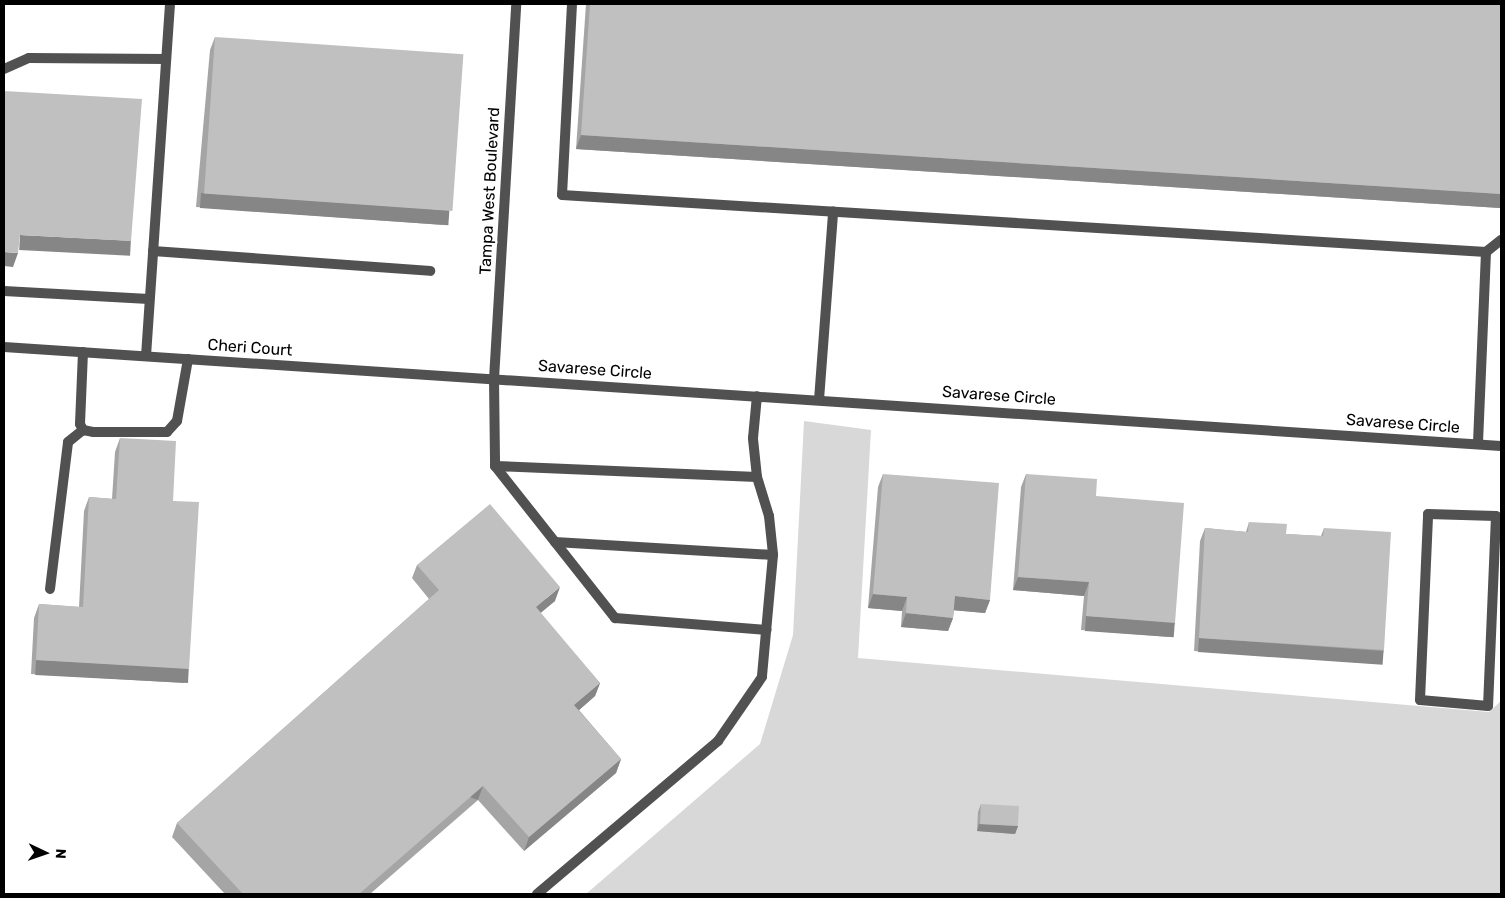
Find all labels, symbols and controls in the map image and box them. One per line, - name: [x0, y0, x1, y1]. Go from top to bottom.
- street label: Tampa West Boulevard: [476, 107, 504, 275]
- street label: Cheri Court: [207, 335, 293, 361]
- street label: Savarese Circle: [537, 356, 653, 384]
- street label: Savarese Circle: [941, 382, 1057, 410]
- street label: Savarese Circle: [1345, 410, 1461, 438]
- north arrow: [20, 828, 70, 878]
- text: N: [52, 848, 69, 859]

